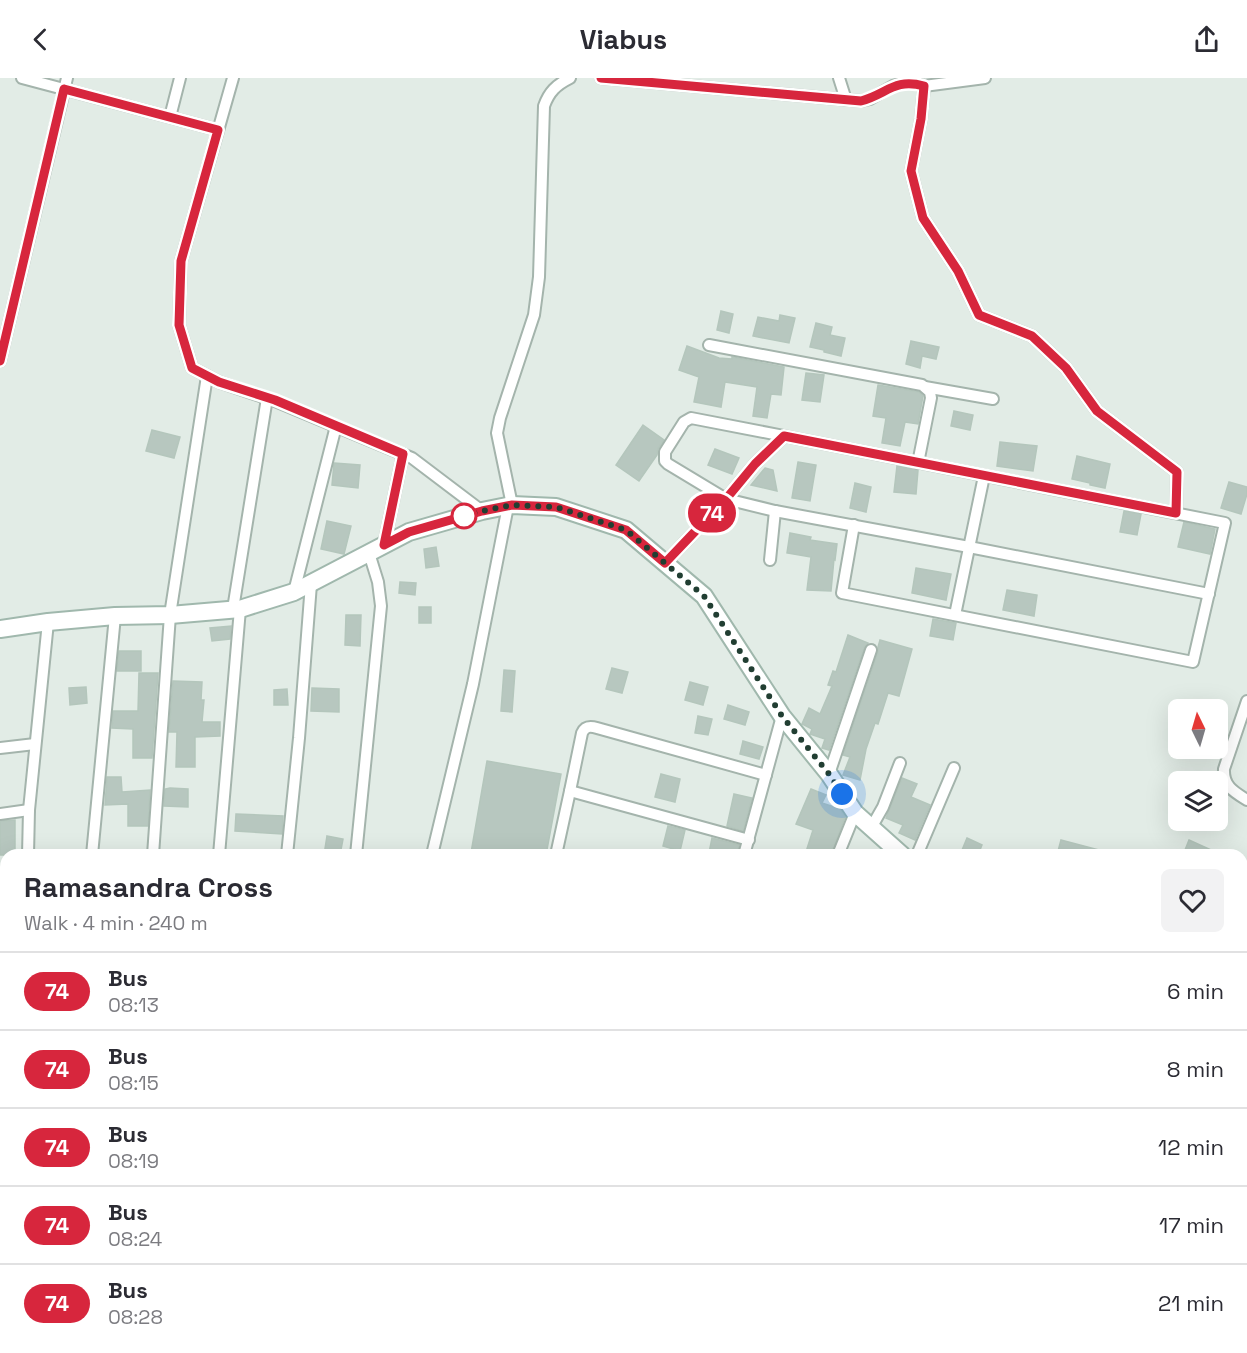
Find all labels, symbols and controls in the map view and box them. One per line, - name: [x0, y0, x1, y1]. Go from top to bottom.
- text: Viabus: [580, 22, 667, 57]
- icon: back: [24, 23, 57, 56]
- icon: share: [1190, 23, 1223, 56]
- line badge: 74: [685, 494, 739, 532]
- text: 74: [700, 500, 724, 527]
- unlabelled marker: [451, 503, 477, 529]
- north arrow: [1168, 699, 1228, 759]
- map controls: [1168, 699, 1228, 831]
- button: layers: [1168, 771, 1228, 831]
- your location: [827, 779, 857, 809]
- text: Ramasandra Cross: [24, 869, 273, 905]
- button: heart: [1161, 869, 1224, 932]
- text: Walk · 4 min · 240 m: [24, 910, 208, 936]
- text: Bus: [108, 964, 148, 992]
- text: 6 min: [1167, 977, 1224, 1005]
- text: 74: [45, 978, 69, 1005]
- text: 08:13: [108, 992, 159, 1018]
- text: Bus: [108, 1042, 148, 1070]
- text: 8 min: [1167, 1055, 1224, 1083]
- text: 74: [45, 1056, 69, 1083]
- text: 08:15: [108, 1070, 159, 1096]
- text: Bus: [108, 1120, 148, 1148]
- text: 12 min: [1158, 1133, 1224, 1161]
- text: 74: [45, 1134, 69, 1161]
- text: 08:19: [108, 1148, 159, 1174]
- text: Bus: [108, 1198, 148, 1226]
- text: 17 min: [1159, 1211, 1224, 1239]
- text: 74: [45, 1212, 69, 1239]
- text: 08:24: [108, 1226, 162, 1252]
- text: Bus: [108, 1276, 148, 1304]
- text: 21 min: [1158, 1289, 1224, 1317]
- text: 74: [45, 1290, 69, 1317]
- text: 08:28: [108, 1304, 163, 1330]

